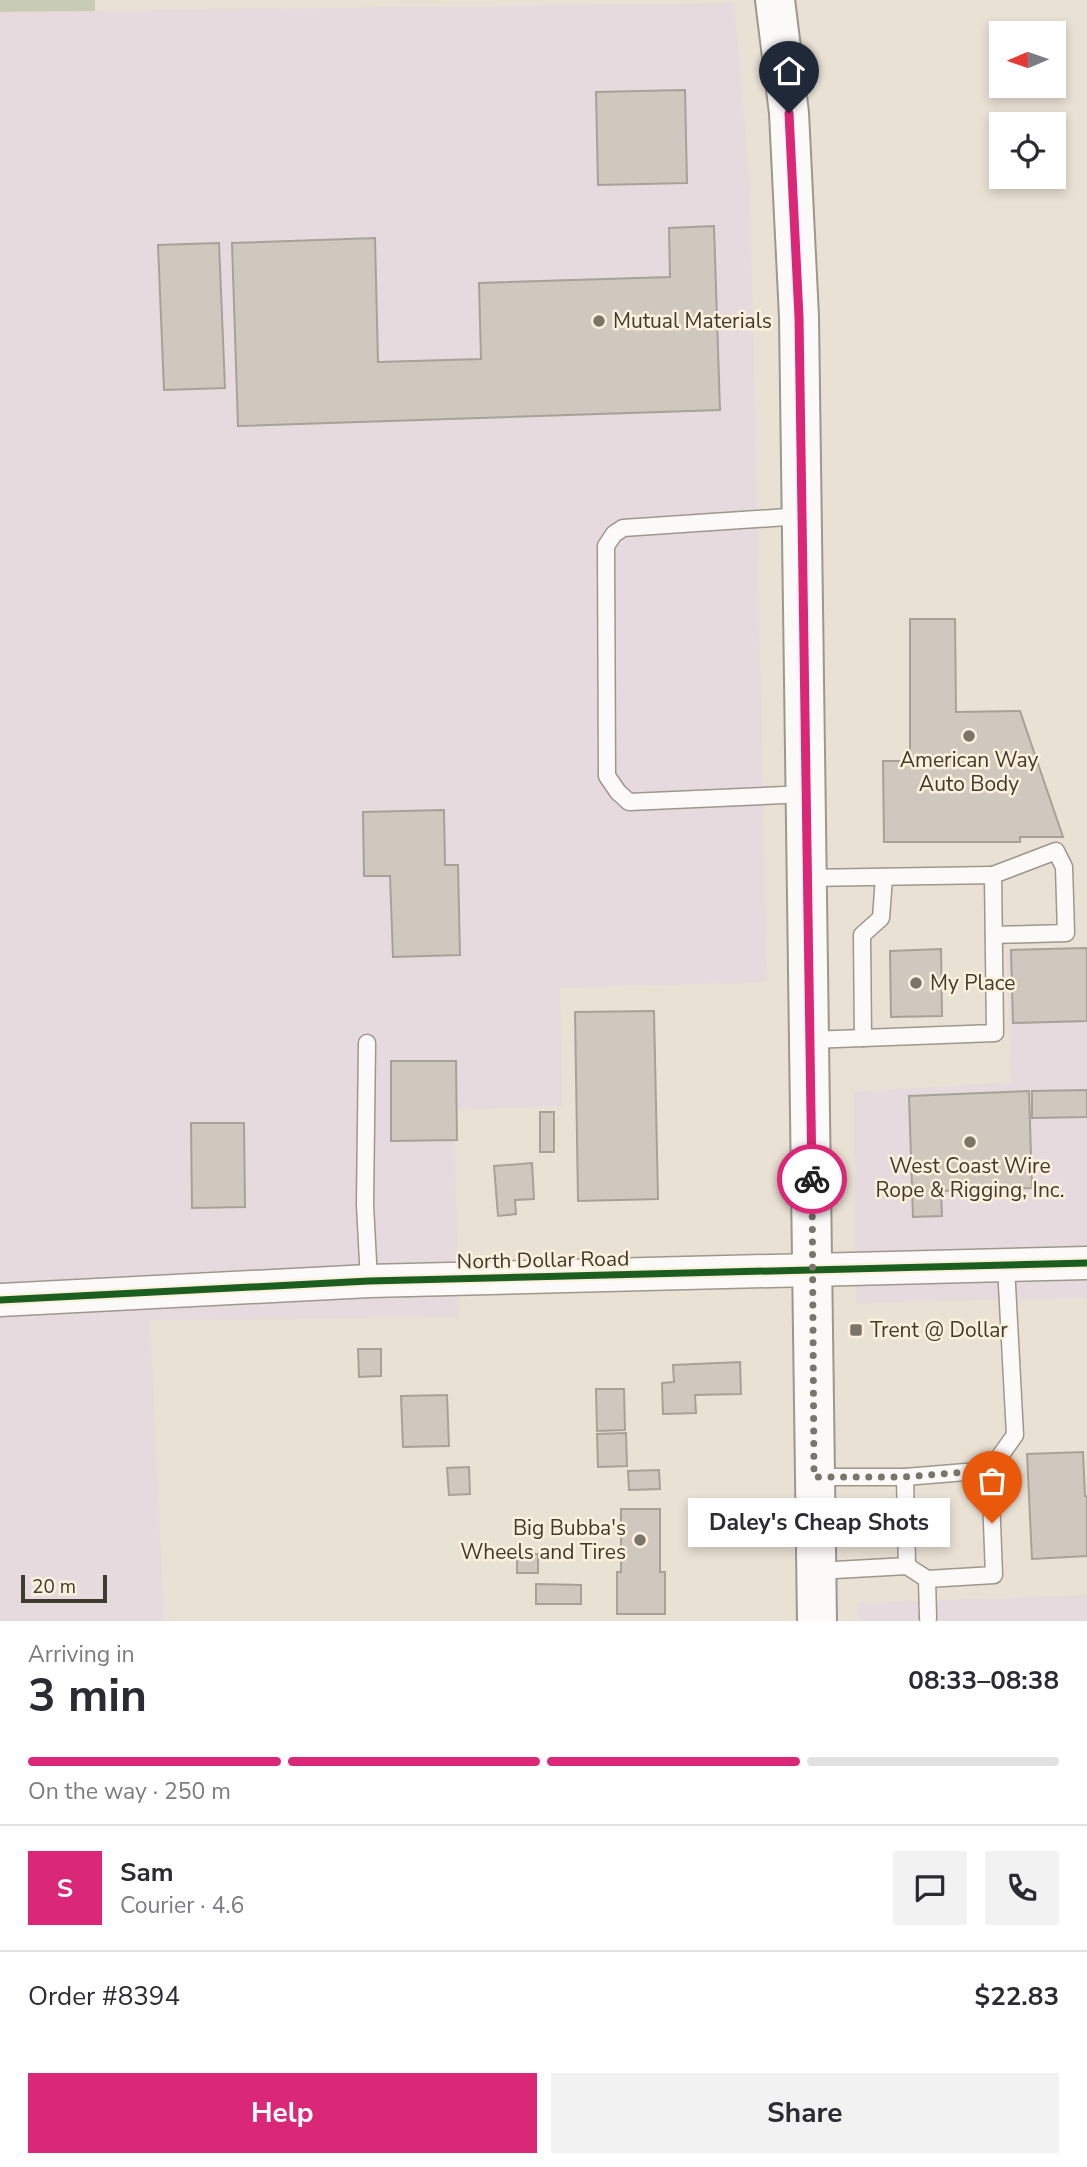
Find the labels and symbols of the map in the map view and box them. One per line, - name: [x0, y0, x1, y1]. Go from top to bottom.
- north arrow: [989, 21, 1066, 98]
- pin: [759, 41, 819, 113]
- place label: Mutual Materials: [613, 307, 772, 335]
- marker: Mutual Materials: [591, 313, 607, 329]
- marker: American Way Auto Body: [961, 728, 977, 744]
- place label: American Way Auto Body: [900, 746, 1039, 798]
- place label: My Place: [930, 969, 1015, 997]
- marker: My Place: [908, 975, 924, 991]
- marker: West Coast Wire Rope & Rigging, Inc.: [962, 1134, 978, 1150]
- courier: [777, 1144, 847, 1214]
- place label: West Coast Wire Rope & Rigging, Inc.: [875, 1152, 1065, 1204]
- street label: North Dollar Road: [456, 1244, 630, 1276]
- place label: Trent @ Dollar: [870, 1316, 1008, 1344]
- marker: Trent @ Dollar: [848, 1322, 864, 1338]
- pin: [962, 1451, 1022, 1523]
- callout: Daley's Cheap Shots: [688, 1498, 950, 1548]
- place label: Big Bubba's Wheels and Tires: [460, 1514, 626, 1566]
- marker: Big Bubba's Wheels and Tires: [632, 1532, 648, 1548]
- scale bar: [21, 1572, 107, 1604]

